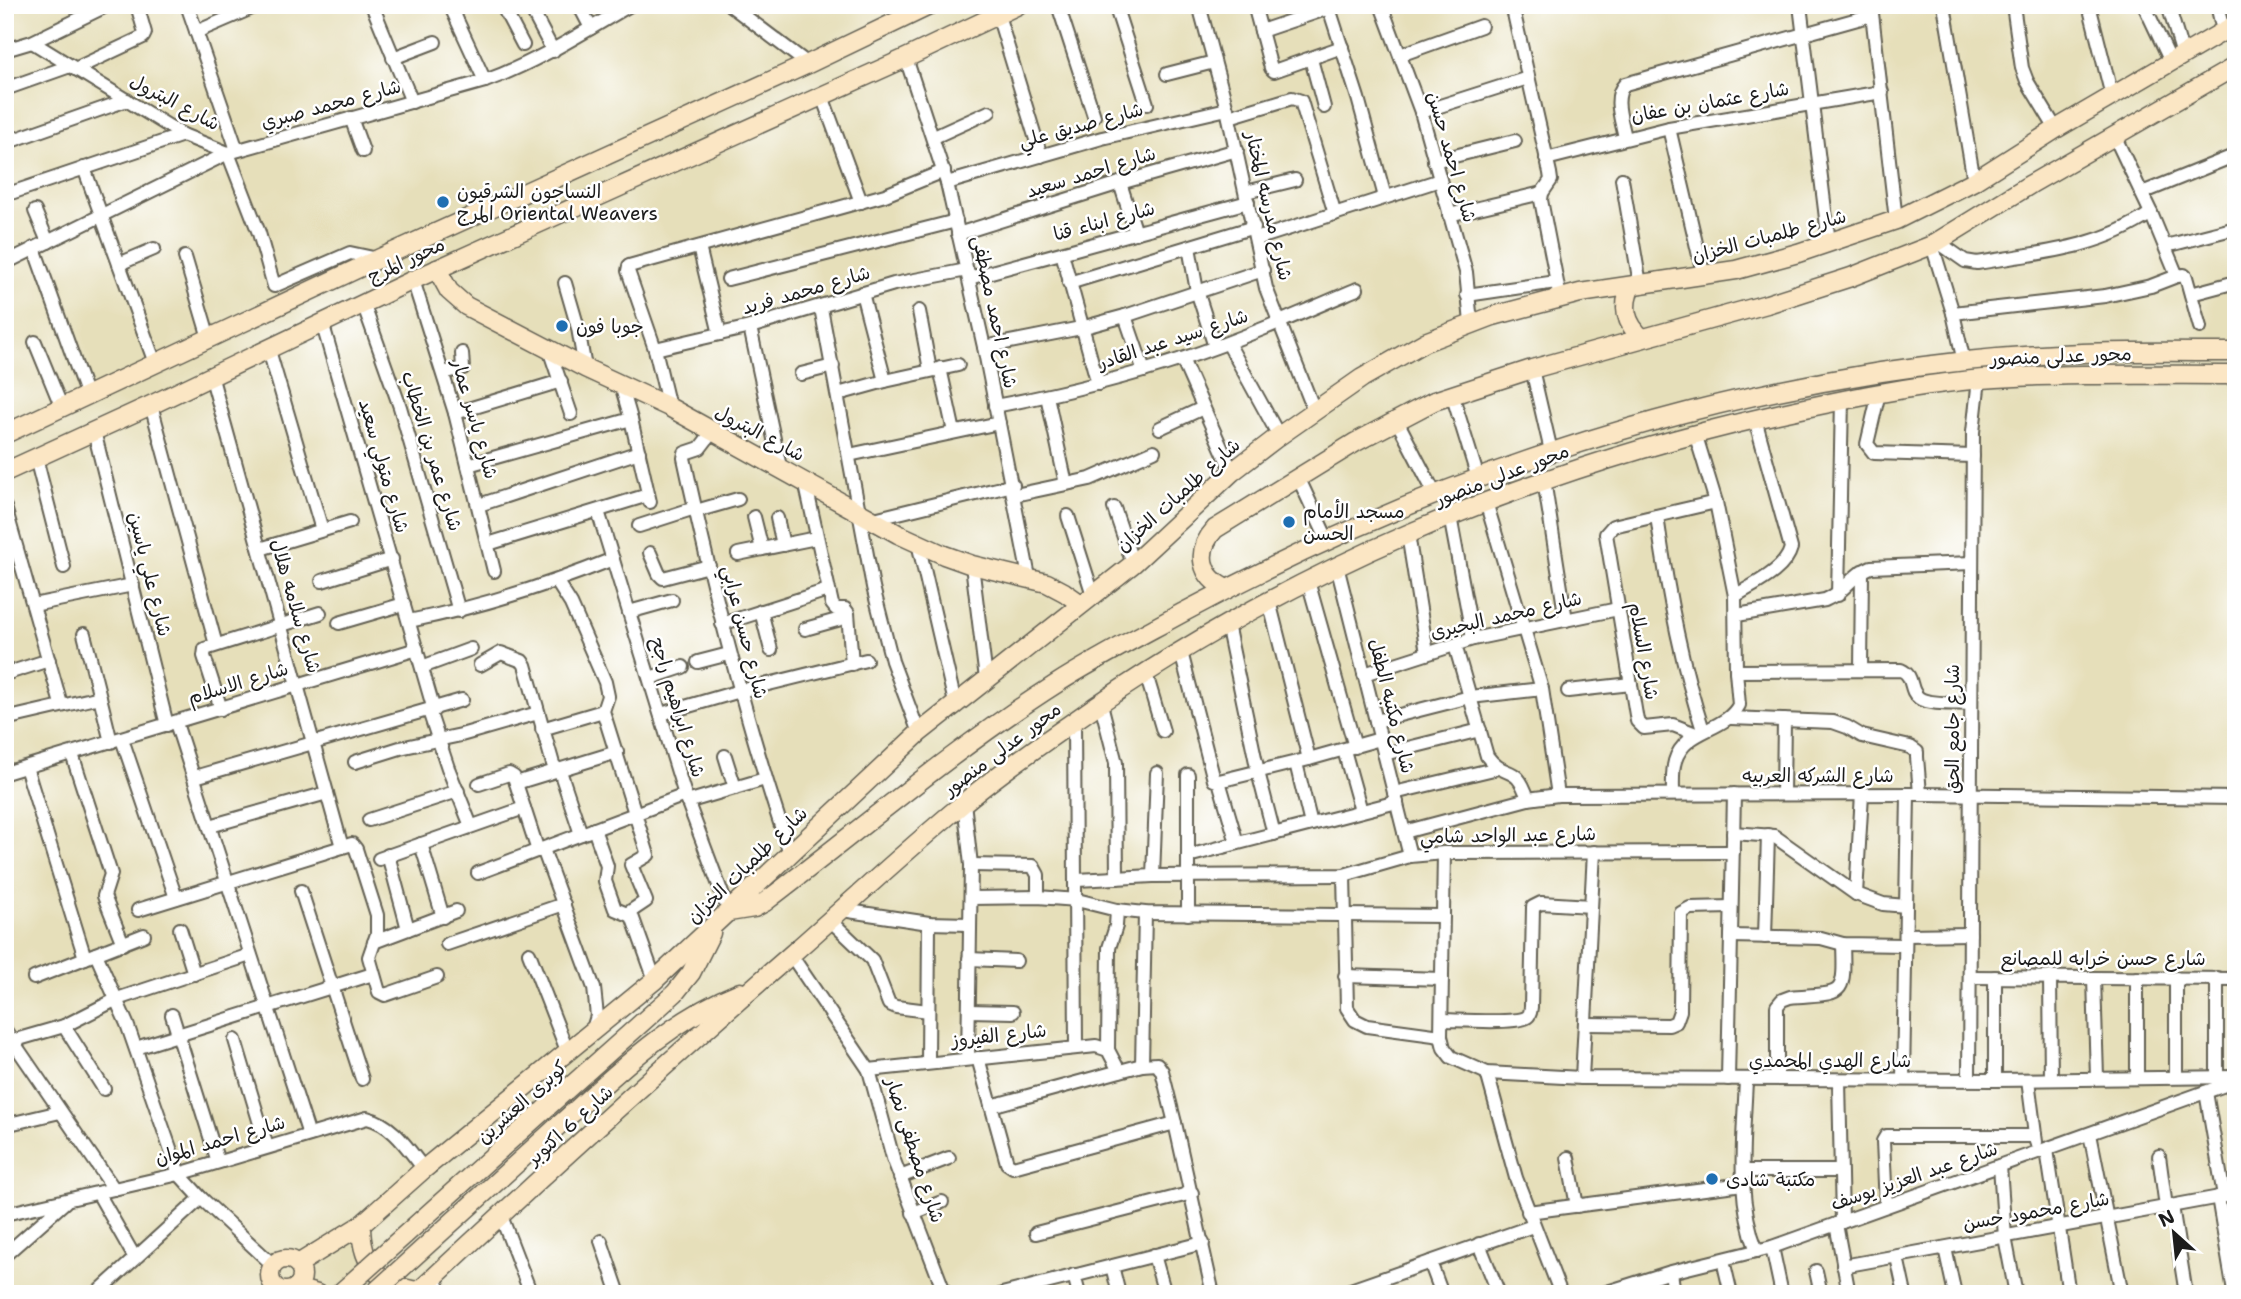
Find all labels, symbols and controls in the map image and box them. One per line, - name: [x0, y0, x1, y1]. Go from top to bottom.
- street label: شارع البترول: [125, 68, 224, 137]
- street label: شارع محمد صبري: [258, 73, 404, 137]
- street label: شارع عثمان بن عفان: [1629, 76, 1791, 129]
- street label: شارع احمد حسن: [1420, 89, 1483, 226]
- street label: شارع صديق علي: [1016, 96, 1147, 158]
- street label: شارع مدرسه المختار: [1238, 127, 1298, 283]
- street label: شارع احمد سعيد: [1023, 140, 1159, 205]
- place label: النساجون الشرقيون المرج Oriental Weavers: [457, 179, 658, 226]
- marker: النساجون الشرقيون المرج Oriental Weavers: [435, 194, 451, 210]
- street label: شارع ابناء قنا: [1050, 195, 1158, 248]
- street label: شارع طلمبات الخزان: [1689, 203, 1849, 270]
- street label: محور المرج: [363, 231, 449, 289]
- street label: شارع احمد مصطفى: [966, 233, 1023, 391]
- street label: شارع محمد فريد: [739, 260, 873, 321]
- street label: شارع سيد عبد القادر: [1093, 303, 1252, 377]
- place label: جوبا فون: [576, 314, 644, 339]
- marker: جوبا فون: [554, 318, 570, 334]
- street label: محور عدلى منصور: [1988, 341, 2132, 371]
- street label: شارع ياسر عمار: [445, 355, 504, 482]
- street label: شارع عمر بن الخطاب: [395, 368, 468, 534]
- street label: شارع متولي سعيد: [349, 396, 415, 537]
- street label: شارع البترول: [710, 399, 809, 468]
- street label: شارع طلمبات الخزان: [1111, 433, 1246, 558]
- street label: محور عدلى منصور: [1430, 438, 1573, 513]
- place label: مسجد الأمام الحسن: [1303, 499, 1405, 546]
- street label: شارع علي ياسين: [119, 509, 178, 640]
- marker: مسجد الأمام الحسن: [1281, 514, 1297, 530]
- street label: شارع سلامه هلال: [264, 536, 327, 676]
- street label: شارع حسن عرابي: [712, 563, 774, 702]
- street label: شارع محمد البحيرى: [1428, 585, 1585, 646]
- street label: شارع السلام: [1621, 600, 1665, 702]
- street label: شارع ابراهيم راجح: [643, 634, 711, 781]
- street label: شارع مكتبه الطفل: [1362, 636, 1421, 776]
- street label: شارع الاسلام: [185, 656, 292, 712]
- street label: شارع جامع الحق: [1940, 664, 1966, 794]
- street label: محور عدلى منصور: [936, 696, 1066, 803]
- street label: شارع الشركه العربيه: [1742, 763, 1894, 789]
- street label: شارع طلمبات الخزان: [681, 801, 813, 930]
- street label: شارع عبد الواحد شامي: [1420, 821, 1596, 853]
- street label: شارع حسن خرابه للمصانع: [2000, 946, 2206, 972]
- street label: شارع الفيروز: [948, 1018, 1048, 1054]
- street label: شارع الهدي المحمدي: [1749, 1048, 1911, 1075]
- street label: كوبرى العشرين: [471, 1055, 573, 1149]
- street label: شارع مصطفى نصار: [878, 1072, 950, 1226]
- street label: شارع 6 اكتوبر: [520, 1080, 619, 1172]
- street label: شارع احمد الموان: [152, 1109, 288, 1172]
- street label: شارع عبد العزيز يوسف: [1827, 1136, 2001, 1217]
- place label: مكتبة شادى: [1726, 1167, 1815, 1192]
- marker: مكتبة شادى: [1704, 1171, 1720, 1187]
- street label: شارع محمود حسن: [1961, 1186, 2111, 1237]
- north arrow: [2140, 1198, 2210, 1268]
- text: N: [2154, 1204, 2179, 1233]

